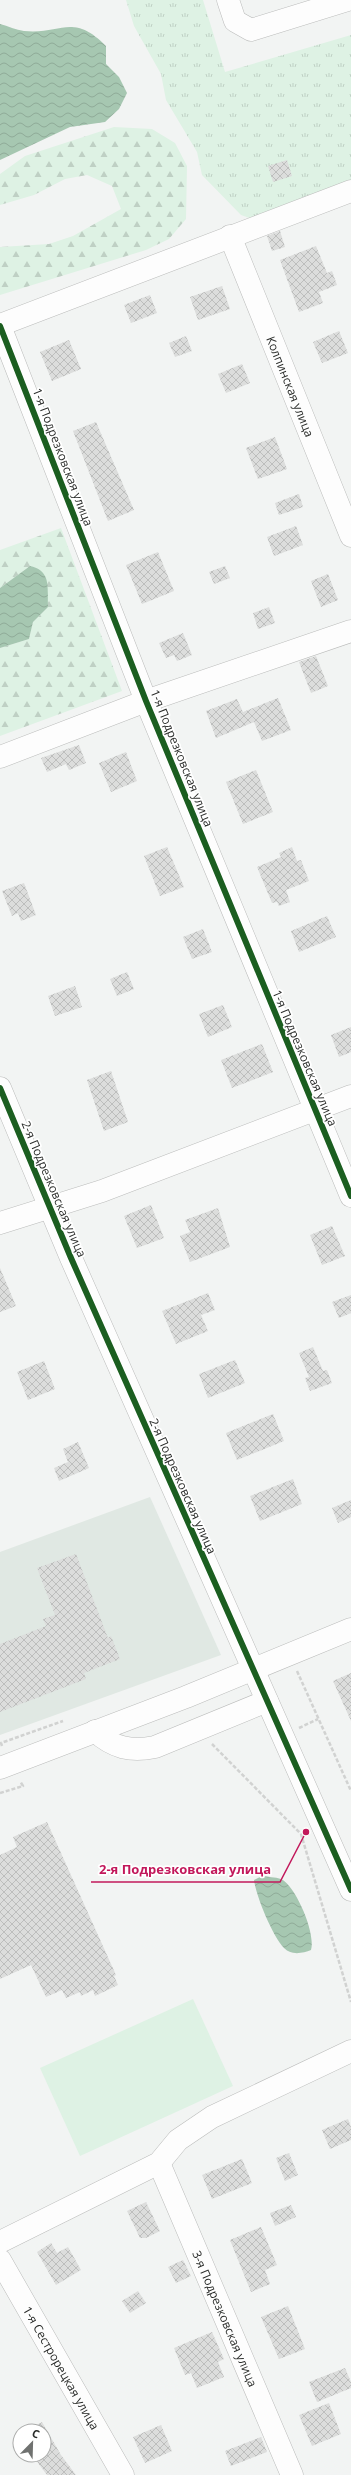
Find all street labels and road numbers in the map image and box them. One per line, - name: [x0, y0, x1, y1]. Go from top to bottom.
- street label: Колпинская улица: [263, 333, 319, 439]
- street label: 1-я Подрезковская улица: [29, 386, 97, 528]
- street label: 1-я Подрезковская улица: [147, 687, 217, 829]
- street label: 1-я Подрезковская улица: [269, 987, 341, 1129]
- street label: 2-я Подрезковская улица: [18, 1118, 90, 1260]
- street label: 2-я Подрезковская улица: [145, 1416, 221, 1556]
- street label: 3-я Подрезковская улица: [189, 2248, 262, 2389]
- street label: 1-я Сестрорецкая улица: [21, 2304, 103, 2432]

